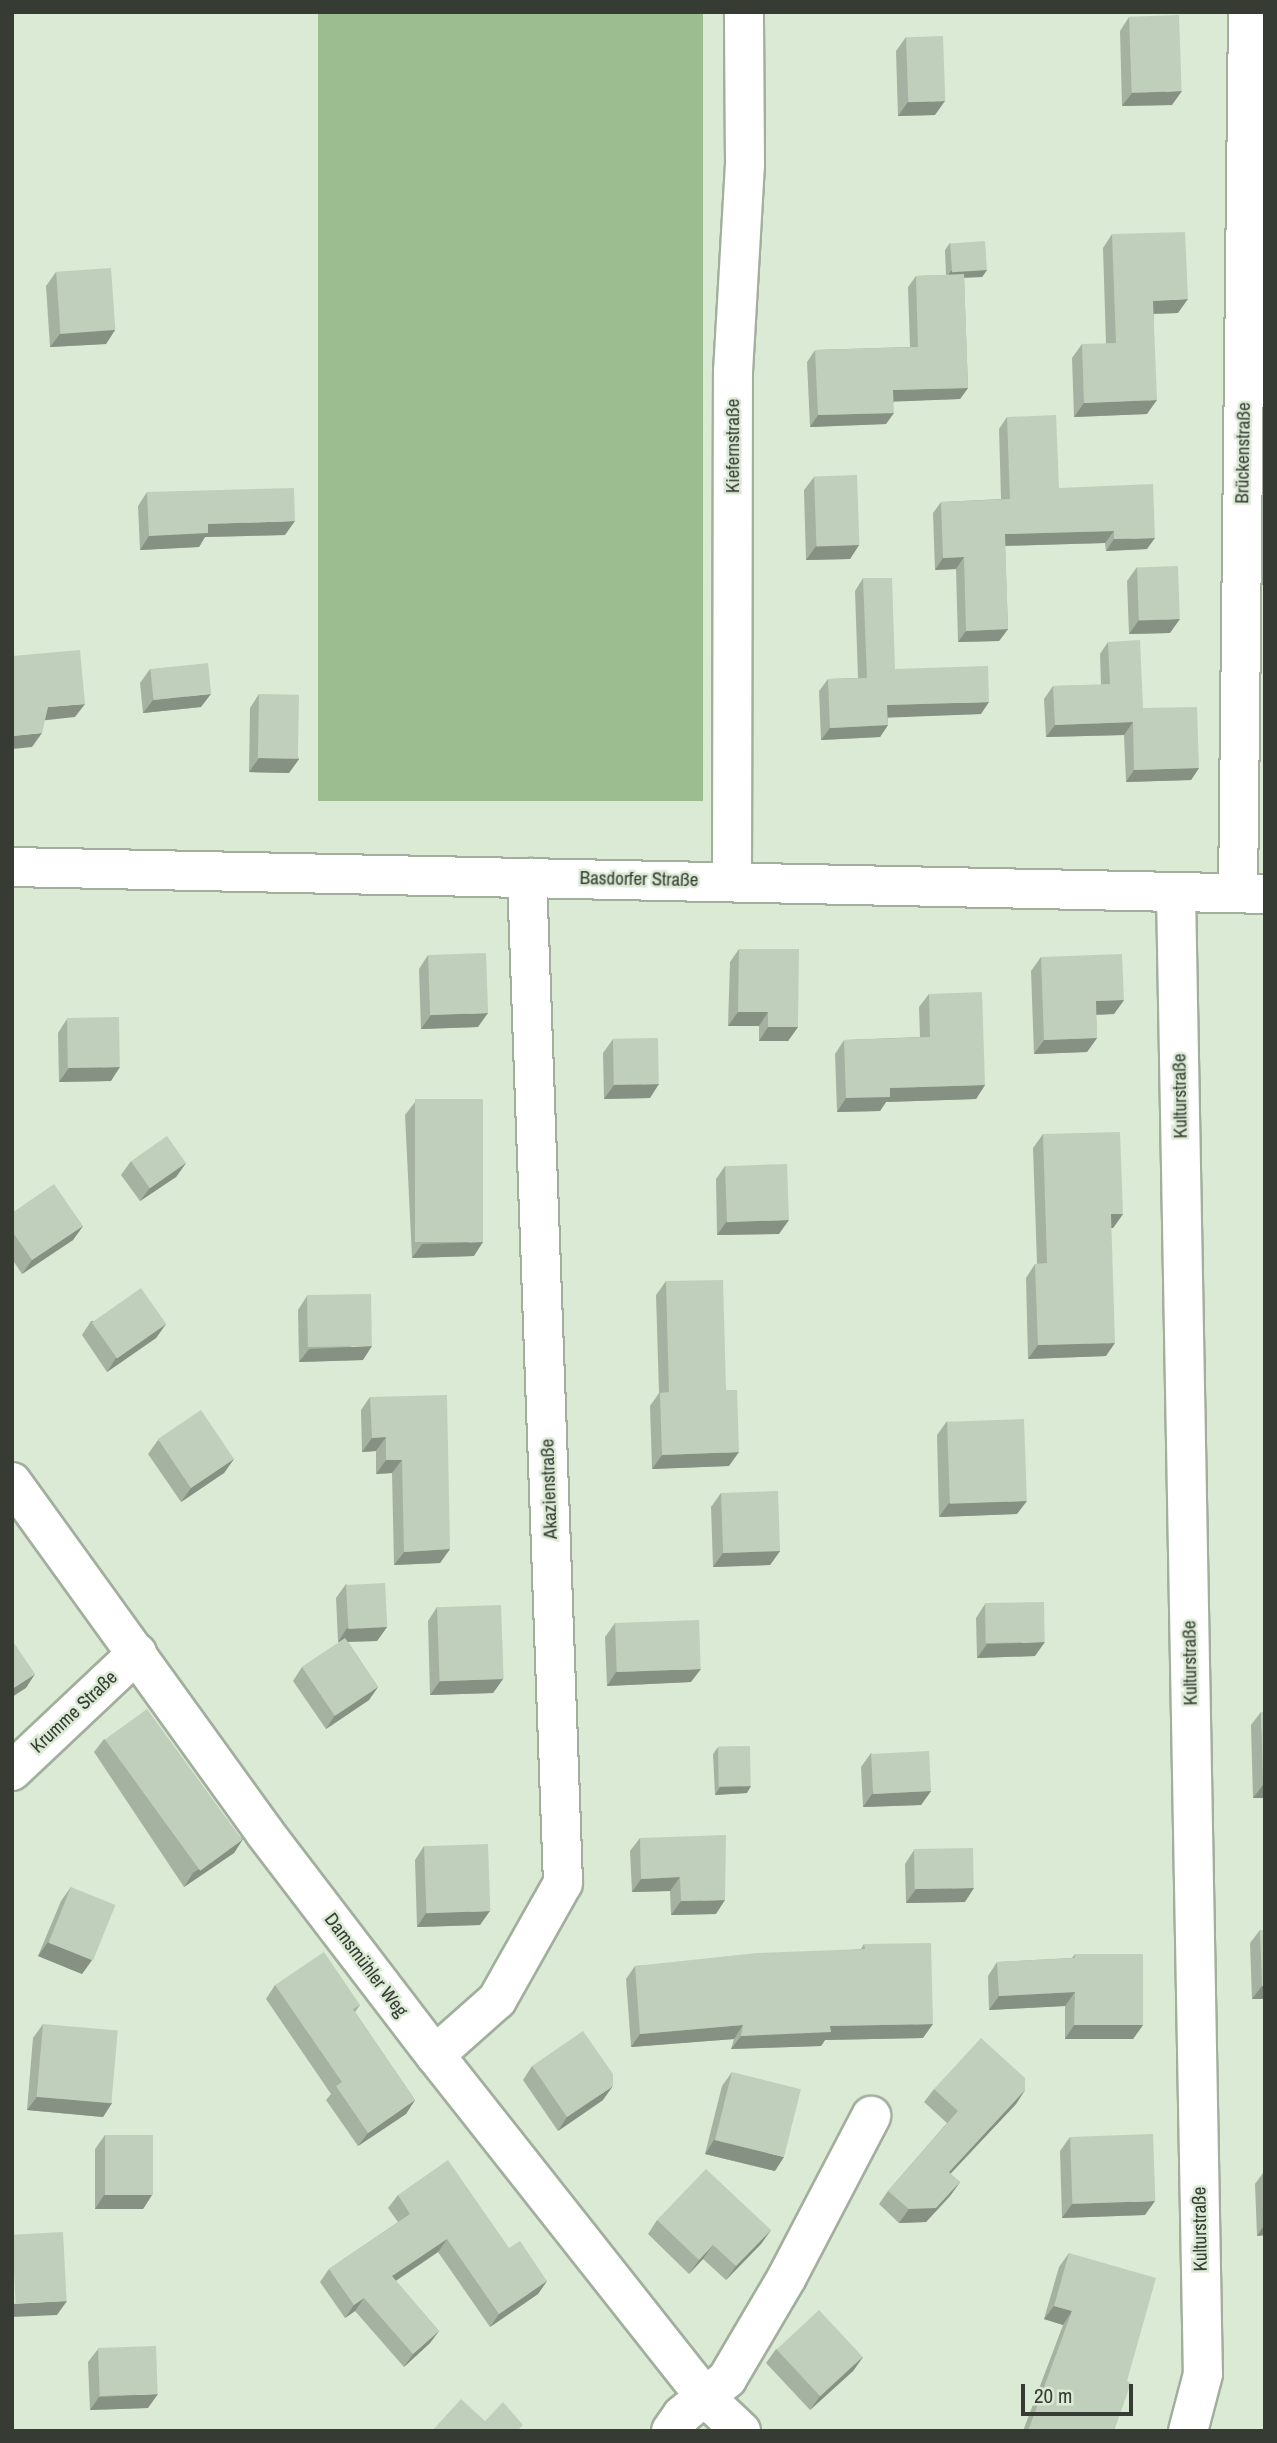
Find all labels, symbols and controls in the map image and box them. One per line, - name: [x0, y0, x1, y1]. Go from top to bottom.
- street label: Kiefernstraße: [722, 399, 744, 493]
- street label: Brückenstraße: [1231, 402, 1255, 504]
- street label: Basdorfer Straße: [579, 867, 699, 891]
- street label: Kulturstraße: [1168, 1053, 1192, 1139]
- street label: Akazienstraße: [536, 1438, 562, 1540]
- street label: Kulturstraße: [1178, 1620, 1202, 1706]
- street label: Krumme Straße: [26, 1666, 122, 1758]
- street label: Damsmühler Weg: [319, 1908, 413, 2022]
- street label: Kulturstraße: [1188, 2186, 1212, 2272]
- scale bar: [1025, 2370, 1137, 2414]
- text: 20 m: [1034, 2381, 1072, 2410]

